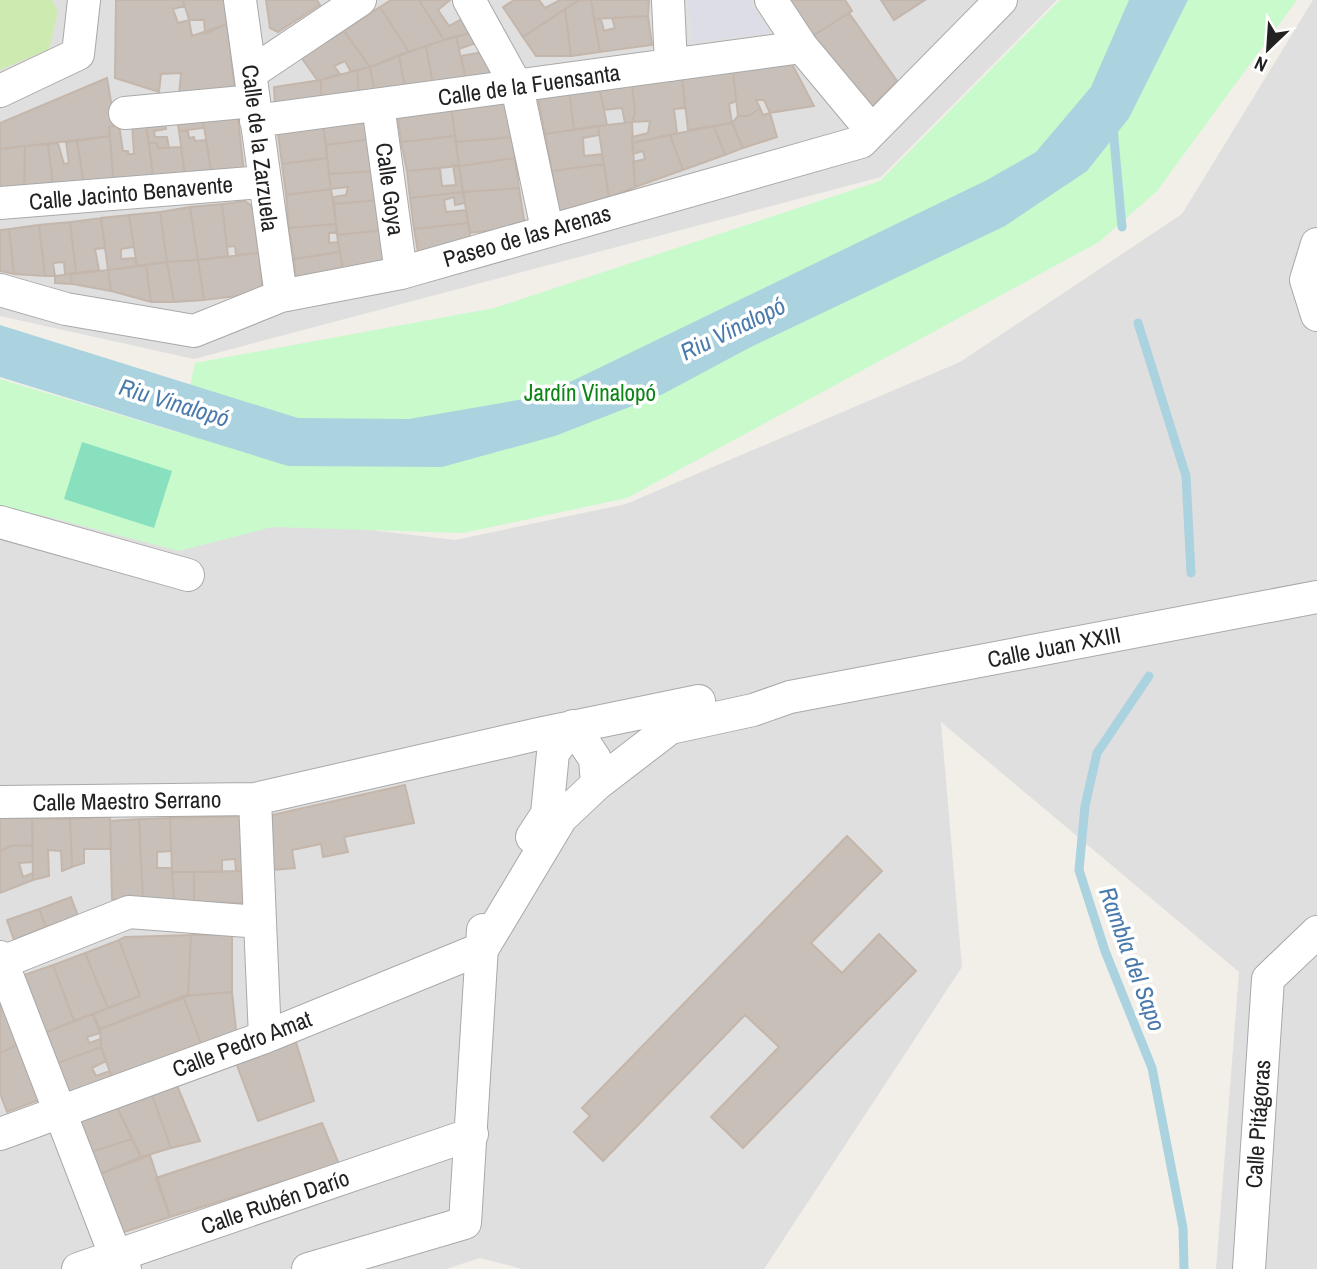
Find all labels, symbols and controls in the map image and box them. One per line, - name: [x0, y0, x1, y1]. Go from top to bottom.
- north arrow: [1233, 14, 1303, 84]
- text: N: [1250, 50, 1271, 79]
- street label: Calle de la Fuensanta: [436, 56, 622, 113]
- street label: Calle de la Zarzuela: [235, 63, 286, 234]
- street label: Calle Goya: [369, 141, 412, 238]
- street label: Calle Jacinto Benavente: [28, 168, 234, 217]
- street label: Paseo de las Arenas: [439, 197, 614, 274]
- water label: Riu Vinalopó: [675, 289, 791, 367]
- water label: Riu Vinalopó: [115, 370, 233, 434]
- park label: Jardín Vinalopó: [524, 377, 656, 408]
- street label: Calle Juan XXIII: [985, 618, 1123, 675]
- street label: Calle Maestro Serrano: [32, 783, 222, 818]
- water label: Rambla del Sapo: [1092, 882, 1174, 1035]
- street label: Calle Pedro Amat: [168, 1003, 316, 1084]
- street label: Calle Pitágoras: [1238, 1059, 1277, 1189]
- street label: Calle Rubén Darío: [196, 1162, 353, 1241]

